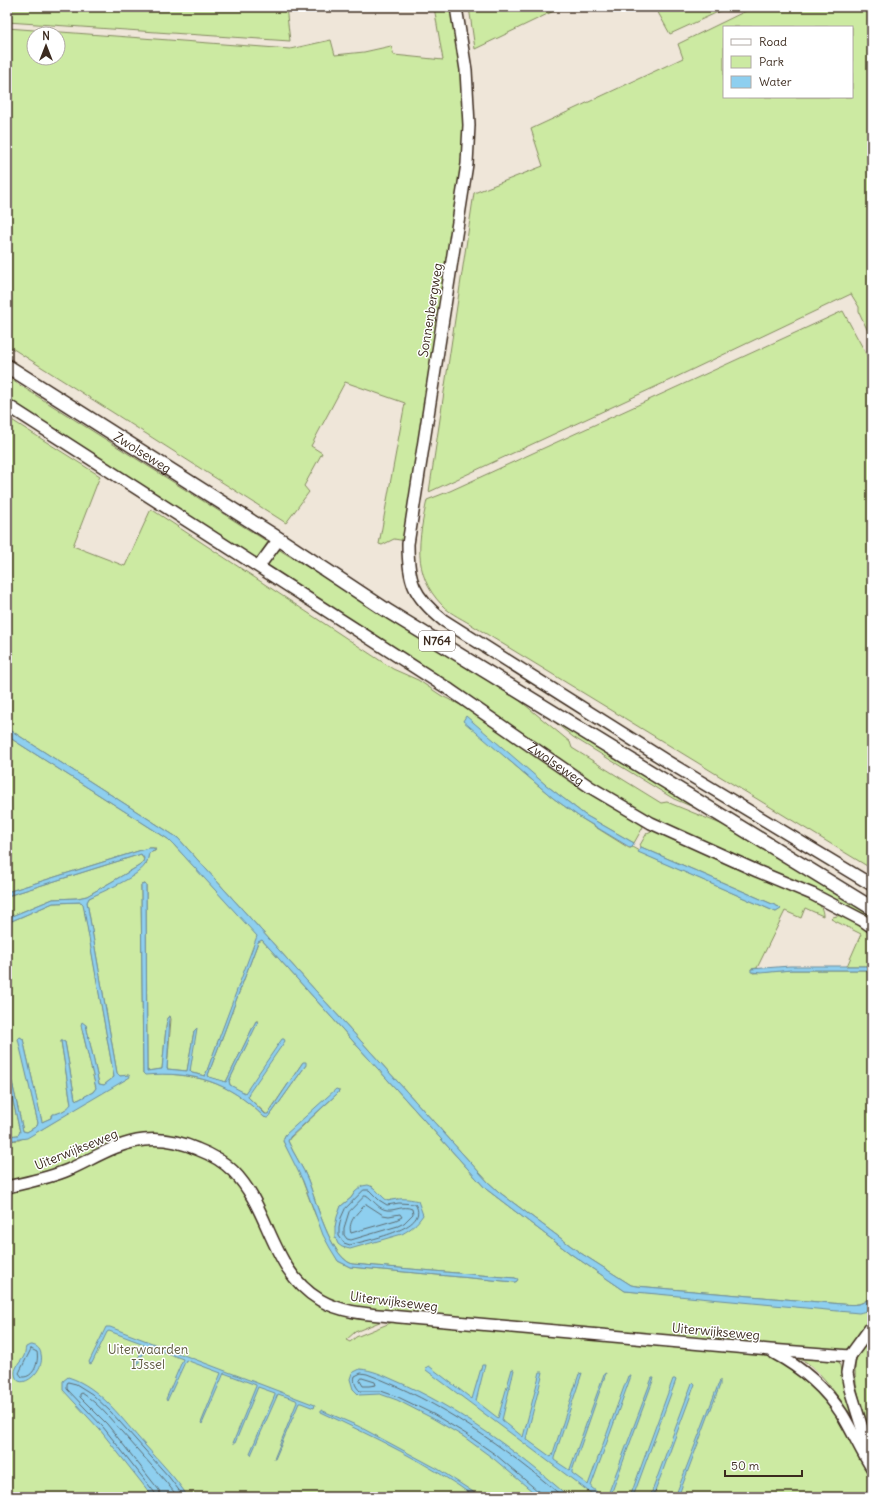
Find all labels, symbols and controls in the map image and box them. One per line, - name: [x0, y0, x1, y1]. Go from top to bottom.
- north arrow: [26, 26, 66, 66]
- legend: [723, 26, 853, 98]
- text: N: [42, 29, 50, 43]
- text: Road: [759, 34, 787, 49]
- text: Park: [759, 54, 784, 69]
- text: Water: [759, 74, 792, 89]
- street label: Sonnenbergweg: [415, 262, 446, 358]
- street label: Zwolseweg: [111, 428, 174, 477]
- road number: N764: [419, 631, 455, 651]
- street label: Zwolseweg: [524, 739, 587, 789]
- street label: Uiterwijkseweg: [32, 1125, 120, 1174]
- street label: Uiterwijkseweg: [349, 1288, 439, 1315]
- street label: Uiterwijkseweg: [671, 1319, 761, 1344]
- park label: Uiterwaarden IJssel: [108, 1341, 189, 1373]
- scale bar: [725, 1452, 802, 1478]
- text: 50 m: [731, 1458, 760, 1473]

